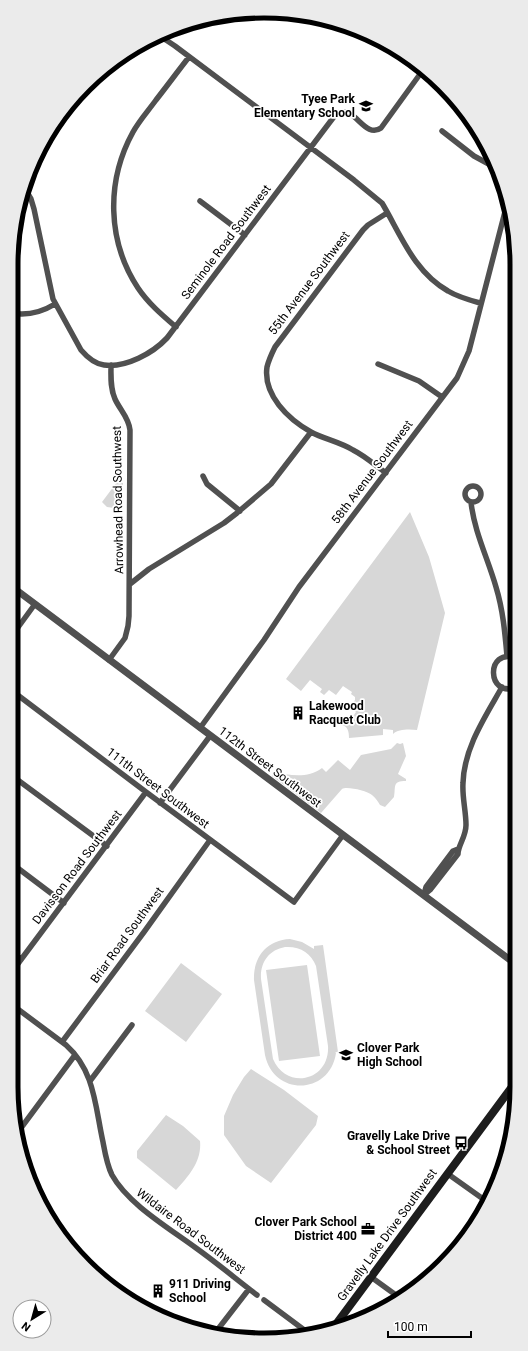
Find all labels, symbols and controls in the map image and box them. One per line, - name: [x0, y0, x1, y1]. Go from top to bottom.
- place label: Tyee Park Elementary School: [254, 92, 356, 120]
- school or university icon: Tyee Park Elementary School: [358, 98, 374, 114]
- street label: Seminole Road Southwest: [178, 182, 274, 302]
- street label: 55th Avenue Southwest: [266, 228, 352, 337]
- street label: 58th Avenue Southwest: [329, 417, 415, 526]
- street label: Arrowhead Road Southwest: [110, 426, 126, 574]
- place label: Lakewood Racquet Club: [309, 699, 381, 727]
- building icon: Lakewood Racquet Club: [290, 705, 306, 721]
- street label: 112th Street Southwest: [216, 724, 324, 810]
- street label: 111th Street Southwest: [104, 745, 212, 831]
- street label: Davisson Road Southwest: [30, 807, 124, 927]
- street label: Briar Road Southwest: [87, 884, 167, 986]
- place label: Clover Park High School: [357, 1041, 422, 1069]
- school or university icon: Clover Park High School: [338, 1047, 354, 1063]
- place label: Gravelly Lake Drive & School Street: [347, 1129, 451, 1157]
- bus stop icon: Gravelly Lake Drive & School Street: [453, 1135, 469, 1151]
- street label: Gravelly Lake Drive Southwest: [334, 1166, 440, 1304]
- street label: Wildaire Road Southwest: [134, 1185, 248, 1277]
- place label: Clover Park School District 400: [254, 1215, 357, 1243]
- office icon: Clover Park School District 400: [360, 1221, 376, 1237]
- place label: 911 Driving School: [169, 1277, 231, 1305]
- building icon: 911 Driving School: [150, 1283, 166, 1299]
- north arrow: [12, 1299, 52, 1339]
- scale bar: [388, 1313, 471, 1339]
- text: N: [19, 1319, 33, 1334]
- text: 100 m: [394, 1320, 428, 1334]

